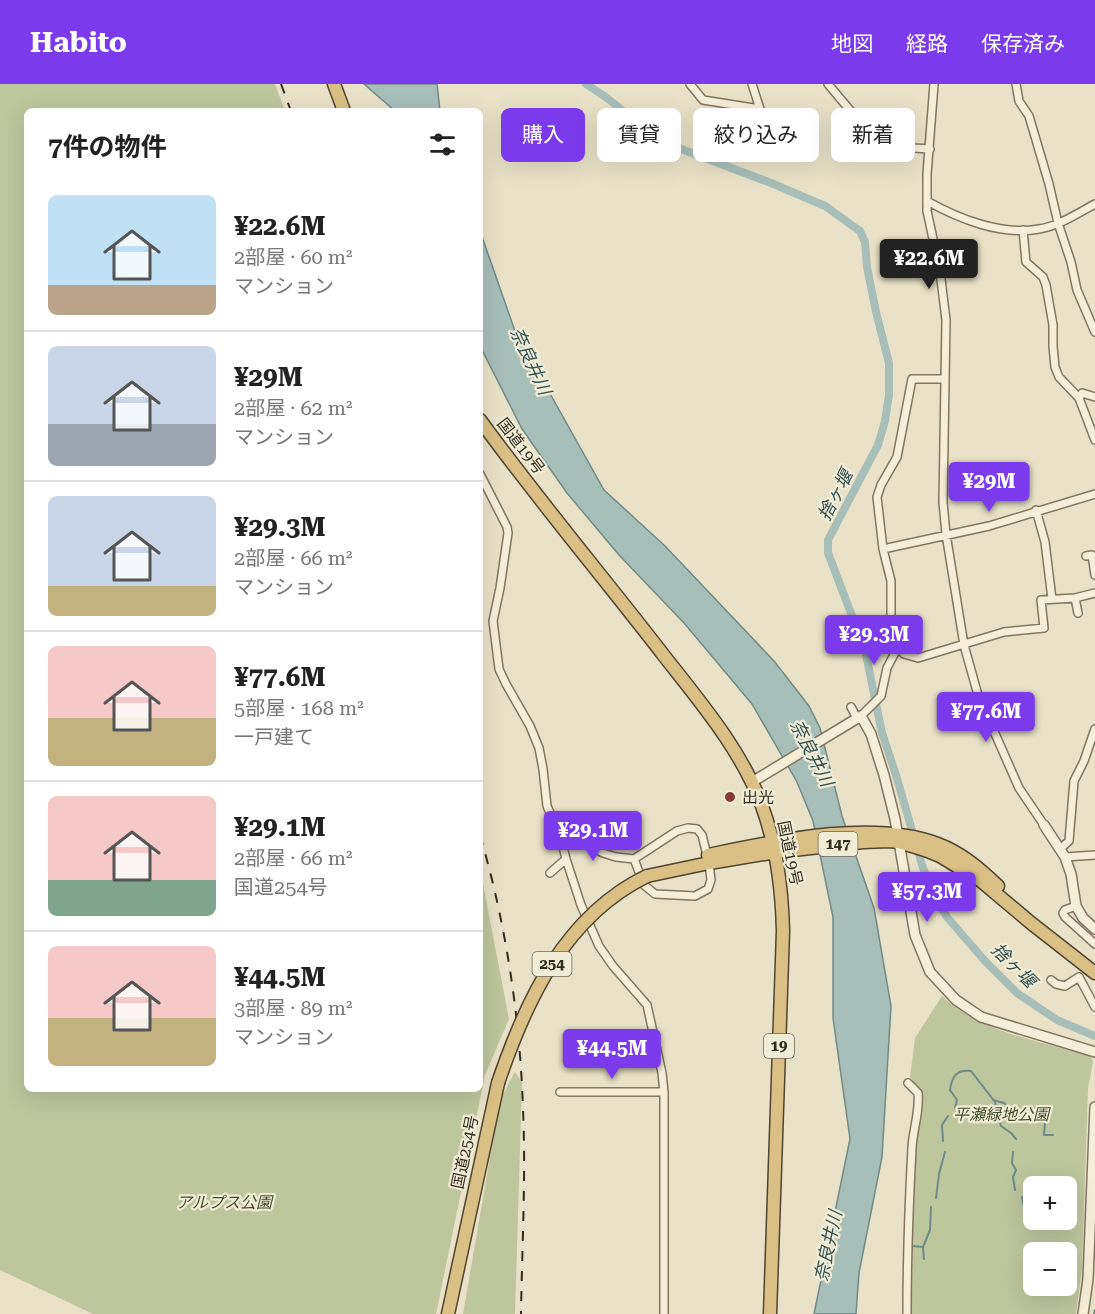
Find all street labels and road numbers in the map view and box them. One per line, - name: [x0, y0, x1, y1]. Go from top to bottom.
- street label: 国道19号: [493, 414, 549, 478]
- street label: 国道19号: [774, 819, 806, 887]
- road number: 147: [818, 832, 858, 856]
- road number: 254: [532, 952, 572, 976]
- road number: 19: [764, 1034, 794, 1058]
- street label: 国道254号: [448, 1113, 482, 1191]

